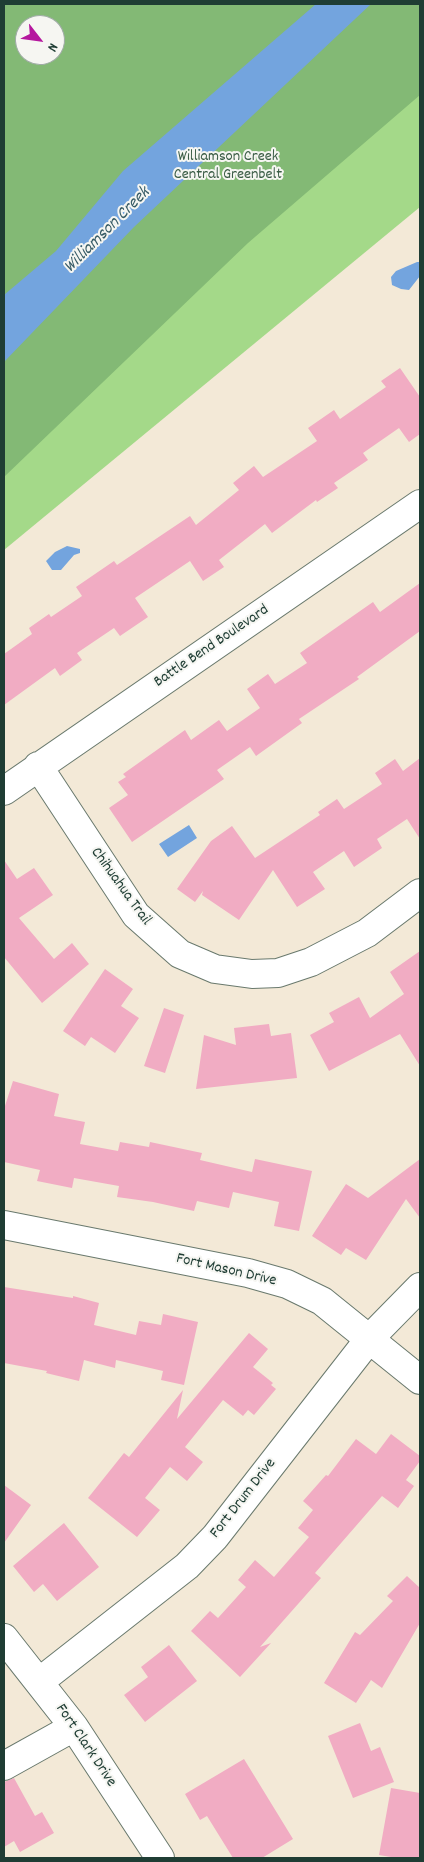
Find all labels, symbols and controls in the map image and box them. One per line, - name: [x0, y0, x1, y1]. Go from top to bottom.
- north arrow: [15, 15, 65, 65]
- text: N: [42, 39, 63, 55]
- park label: Williamson Creek Central Greenbelt: [174, 148, 282, 186]
- water label: Williamson Creek: [60, 183, 156, 279]
- street label: Battle Bend Boulevard: [151, 601, 273, 693]
- street label: Chihuahua Trail: [85, 844, 155, 930]
- street label: Fort Mason Drive: [174, 1250, 278, 1292]
- street label: Fort Drum Drive: [207, 1455, 281, 1543]
- street label: Fort Clark Drive: [50, 1701, 120, 1791]

